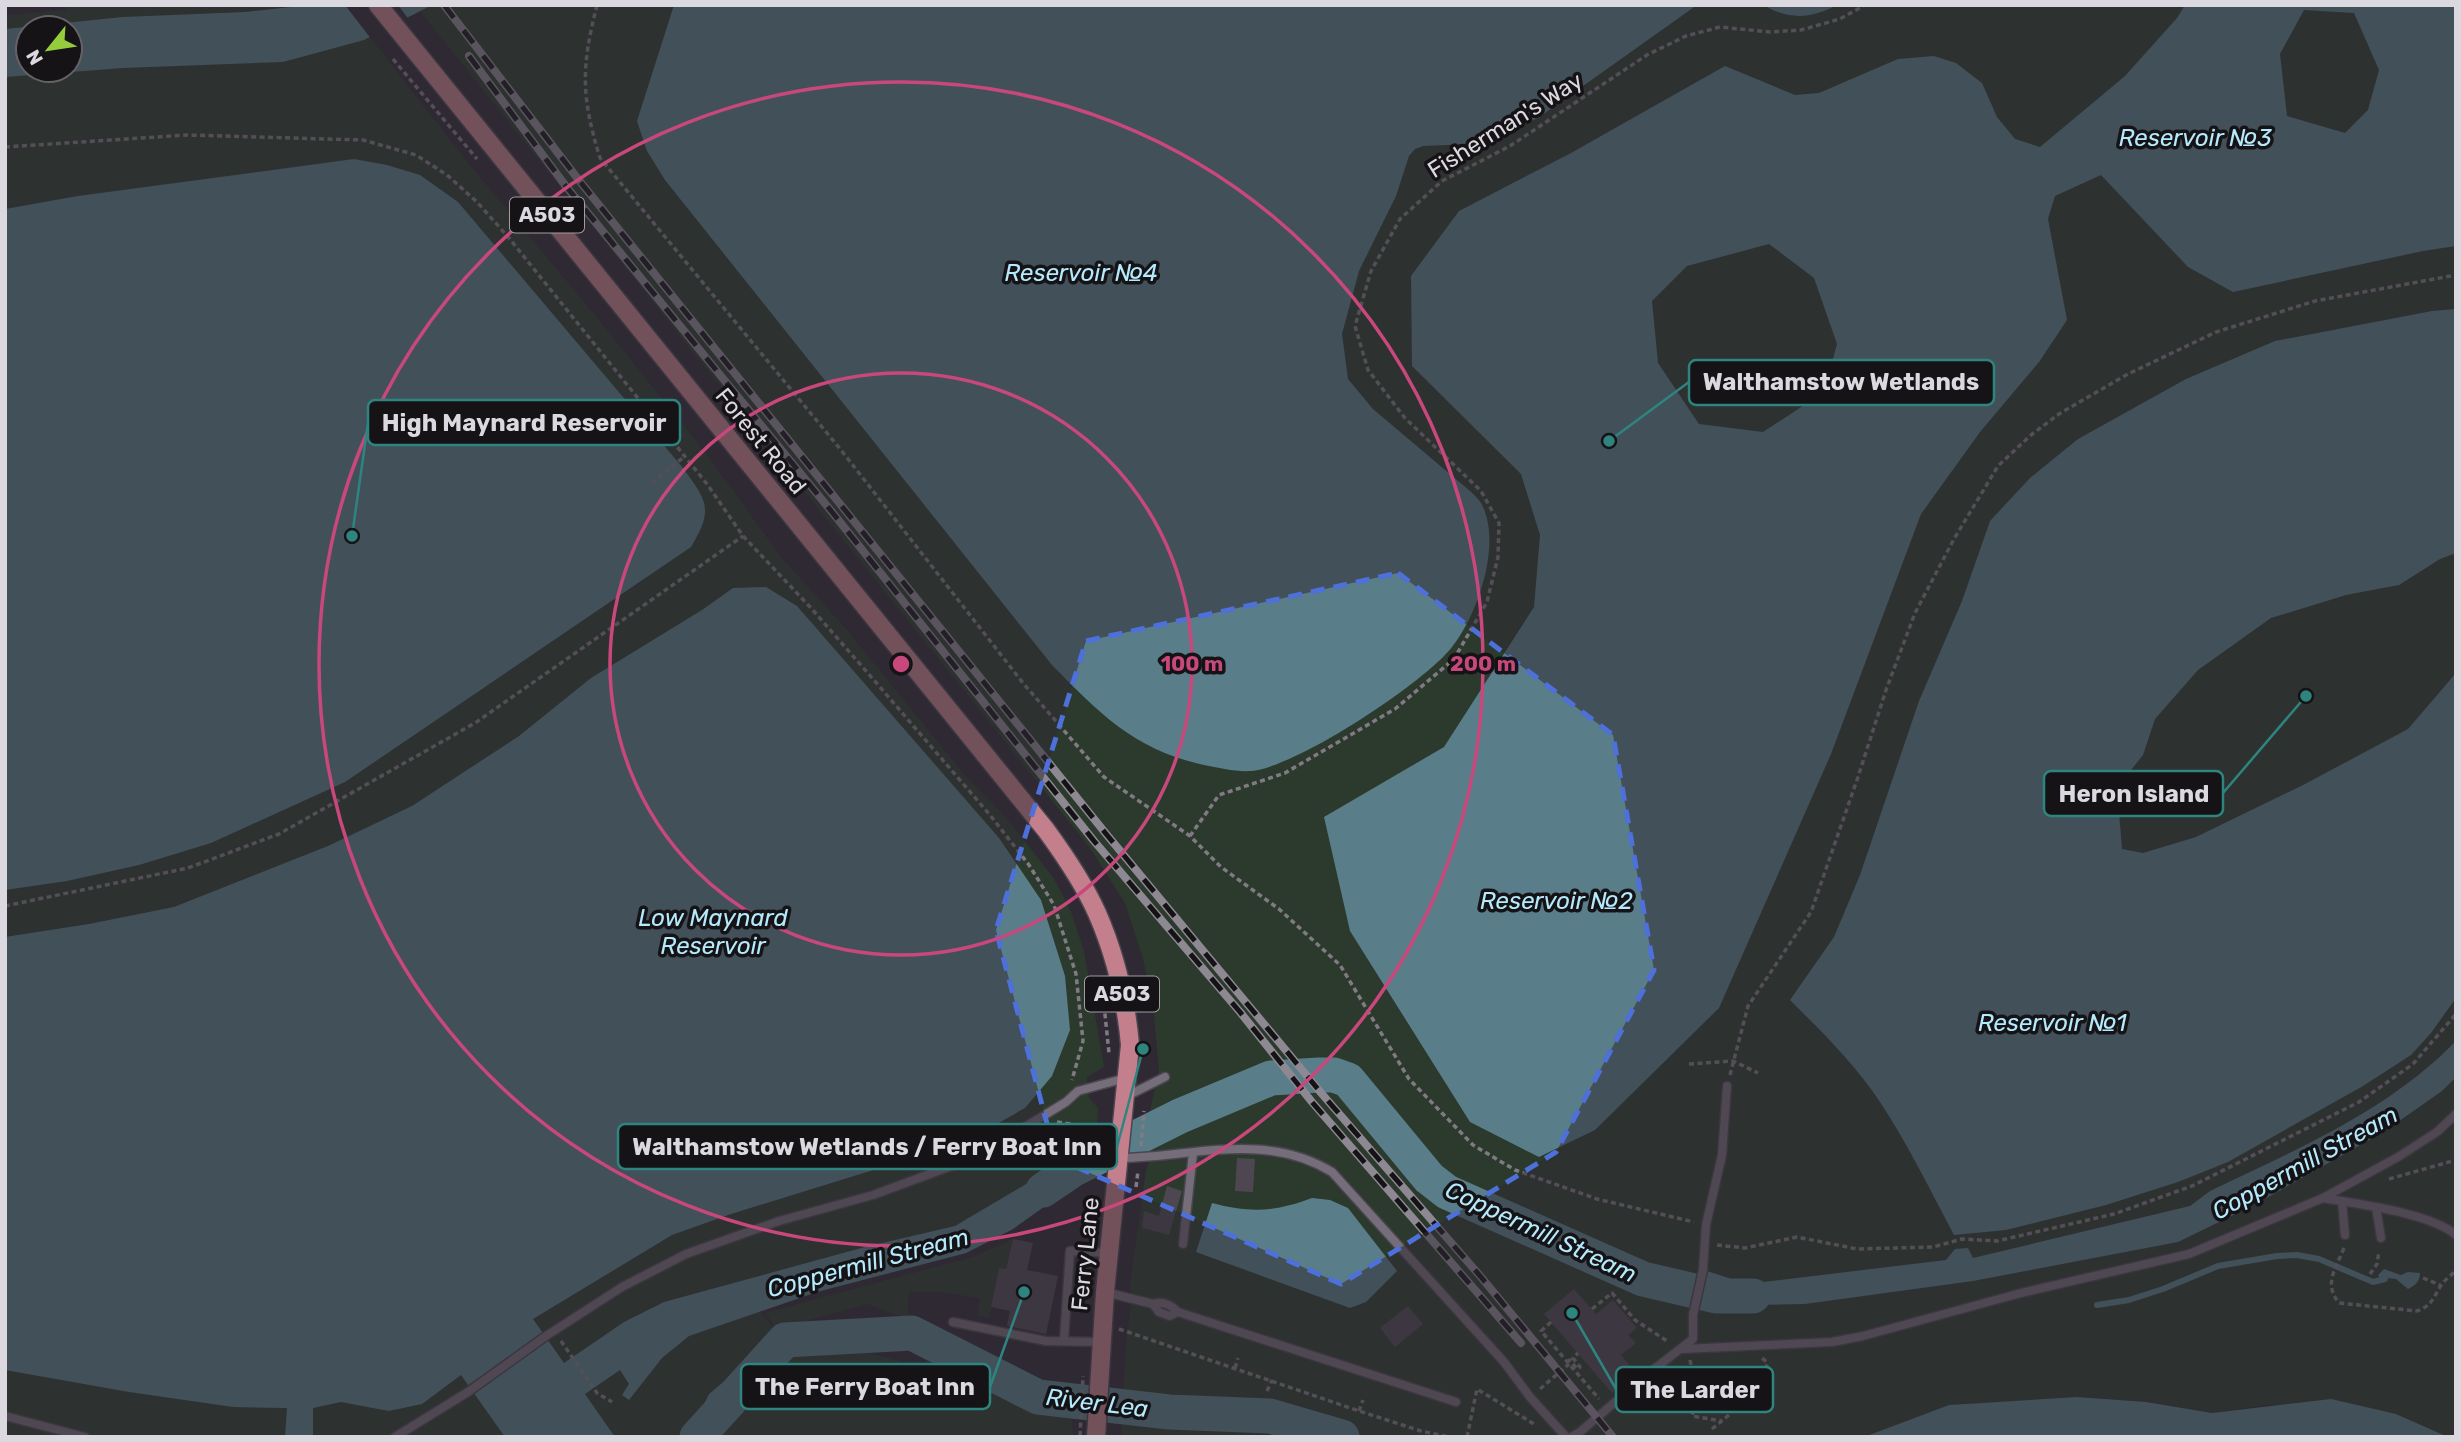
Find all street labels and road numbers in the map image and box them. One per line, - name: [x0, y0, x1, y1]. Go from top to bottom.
- street label: Fisherman's Way: [1422, 66, 1588, 184]
- road number: A503: [510, 198, 584, 232]
- street label: Forest Road: [710, 382, 812, 500]
- road number: A503: [1085, 976, 1159, 1012]
- street label: Ferry Lane: [1065, 1196, 1105, 1312]

